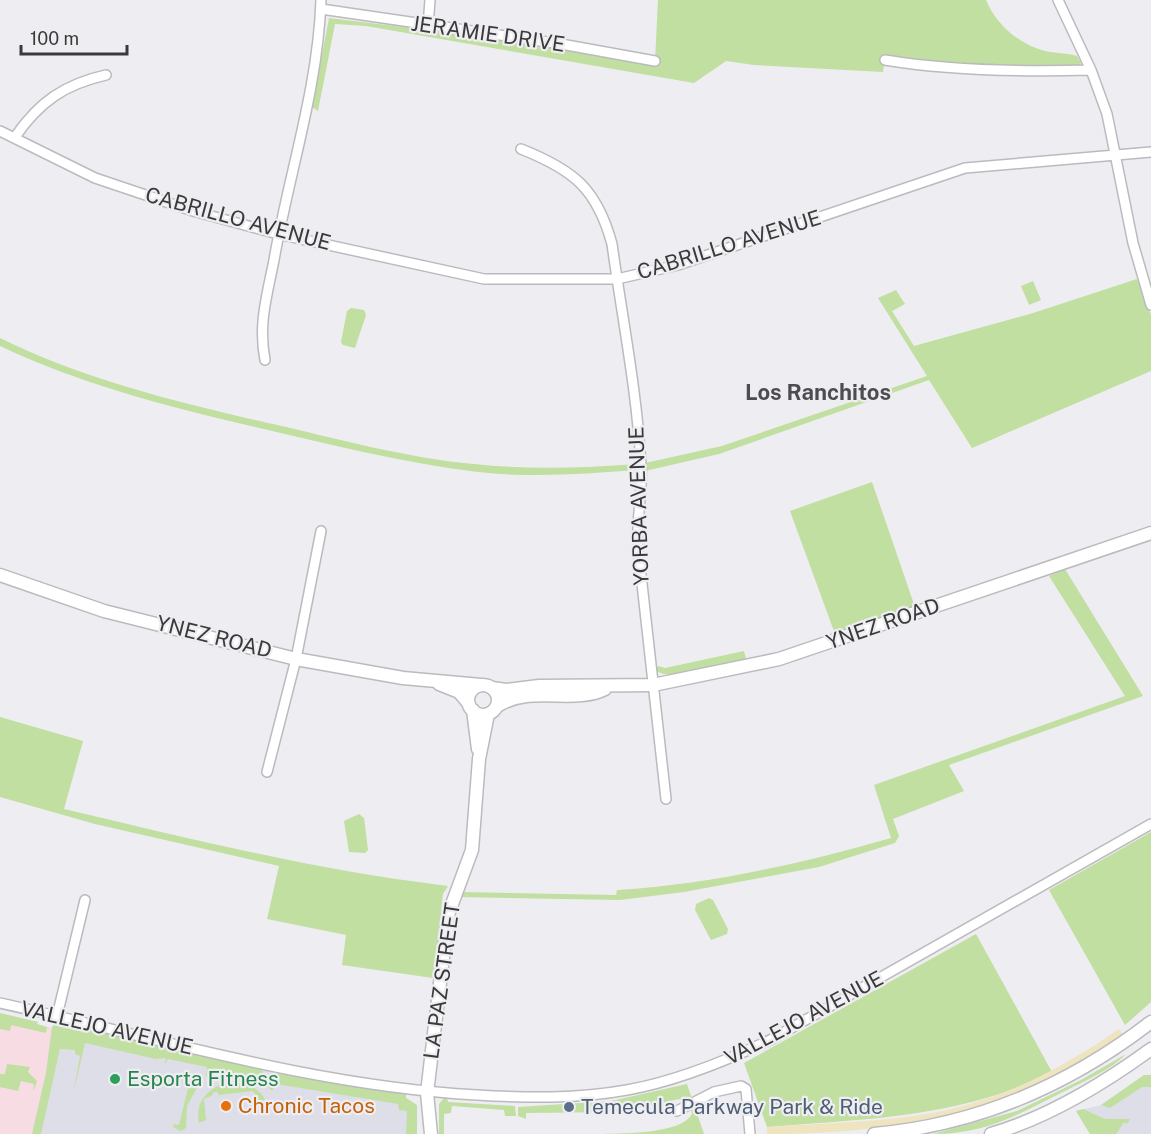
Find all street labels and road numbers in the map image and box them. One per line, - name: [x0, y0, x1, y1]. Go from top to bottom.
- street label: JERAMIE DRIVE: [410, 10, 567, 57]
- street label: CABRILLO AVENUE: [143, 182, 334, 255]
- street label: CABRILLO AVENUE: [634, 205, 824, 284]
- street label: YORBA AVENUE: [623, 426, 654, 586]
- street label: YNEZ ROAD: [823, 592, 943, 655]
- street label: YNEZ ROAD: [154, 610, 275, 663]
- street label: LA PAZ STREET: [418, 901, 465, 1061]
- street label: VALLEJO AVENUE: [720, 965, 887, 1070]
- street label: VALLEJO AVENUE: [18, 996, 196, 1060]

